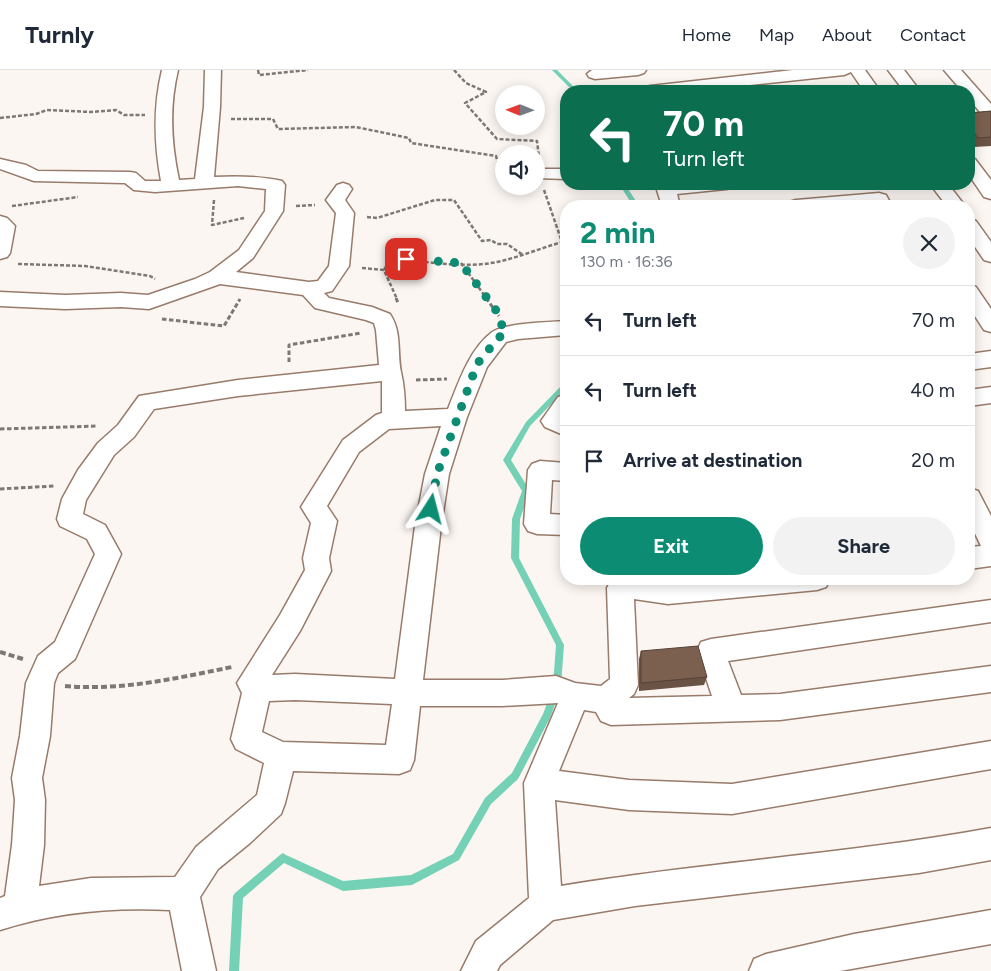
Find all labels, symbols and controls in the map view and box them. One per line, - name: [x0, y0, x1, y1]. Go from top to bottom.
- text: Turnly: [25, 20, 94, 49]
- text: Home: [682, 24, 731, 46]
- text: Map: [759, 24, 794, 46]
- text: About: [822, 24, 872, 46]
- text: Contact: [900, 24, 966, 46]
- north arrow: [495, 85, 545, 135]
- map controls: [495, 85, 545, 195]
- text: 70 m: [663, 103, 744, 145]
- icon: left: [580, 105, 645, 170]
- button: sound: [495, 145, 545, 195]
- text: Turn left: [663, 145, 745, 172]
- text: 2 min: [580, 214, 656, 251]
- button: close: [903, 217, 955, 269]
- pin: [385, 238, 427, 280]
- icon: arrive: [392, 245, 420, 273]
- text: 130 m · 16:36: [580, 252, 673, 271]
- icon: left: [580, 307, 608, 335]
- text: Turn left: [623, 309, 697, 332]
- text: 70 m: [912, 309, 955, 332]
- icon: left: [580, 377, 608, 405]
- text: Turn left: [623, 379, 697, 402]
- text: 40 m: [910, 379, 955, 402]
- icon: arrive: [580, 447, 608, 475]
- text: Arrive at destination: [623, 449, 802, 472]
- text: 20 m: [911, 449, 955, 472]
- position arrow: [404, 482, 456, 534]
- button: Exit: [580, 517, 763, 575]
- button: Share: [773, 517, 955, 575]

